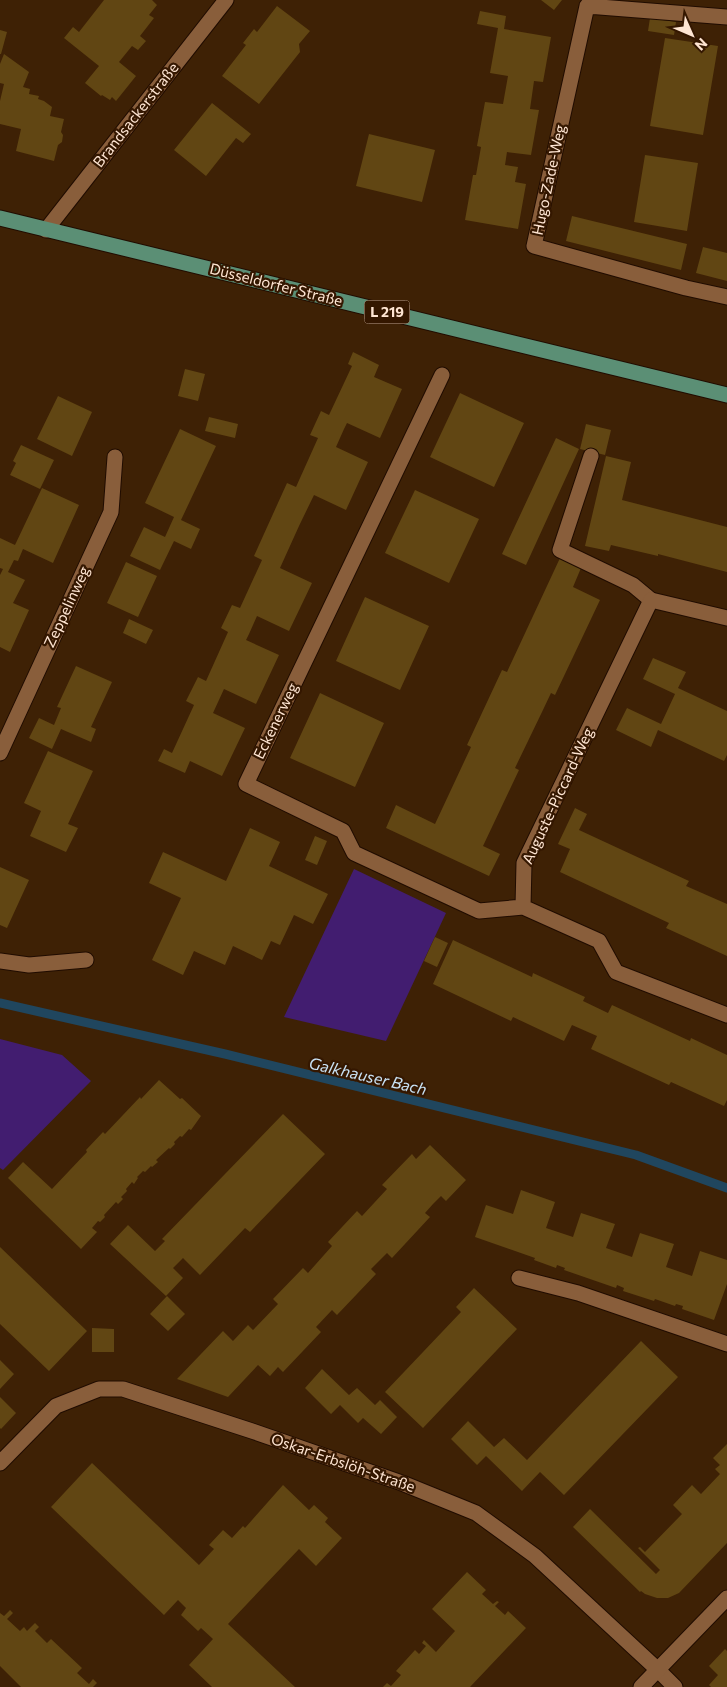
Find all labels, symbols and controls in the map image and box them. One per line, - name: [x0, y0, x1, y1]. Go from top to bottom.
- north arrow: [667, 10, 717, 60]
- text: N: [692, 35, 711, 54]
- street label: Brandsackerstraße: [89, 58, 182, 170]
- street label: Hugo-Zade-Weg: [528, 123, 569, 237]
- street label: Düsseldorfer Straße: [208, 259, 345, 309]
- road number: L 219: [364, 300, 410, 324]
- street label: Zeppelinweg: [39, 563, 93, 650]
- street label: Eckenerweg: [249, 680, 301, 761]
- street label: Auguste-Piccard-Weg: [518, 725, 597, 867]
- water label: Galkhauser Bach: [307, 1053, 429, 1098]
- street label: Oskar-Erbslöh-Straße: [269, 1429, 418, 1495]

